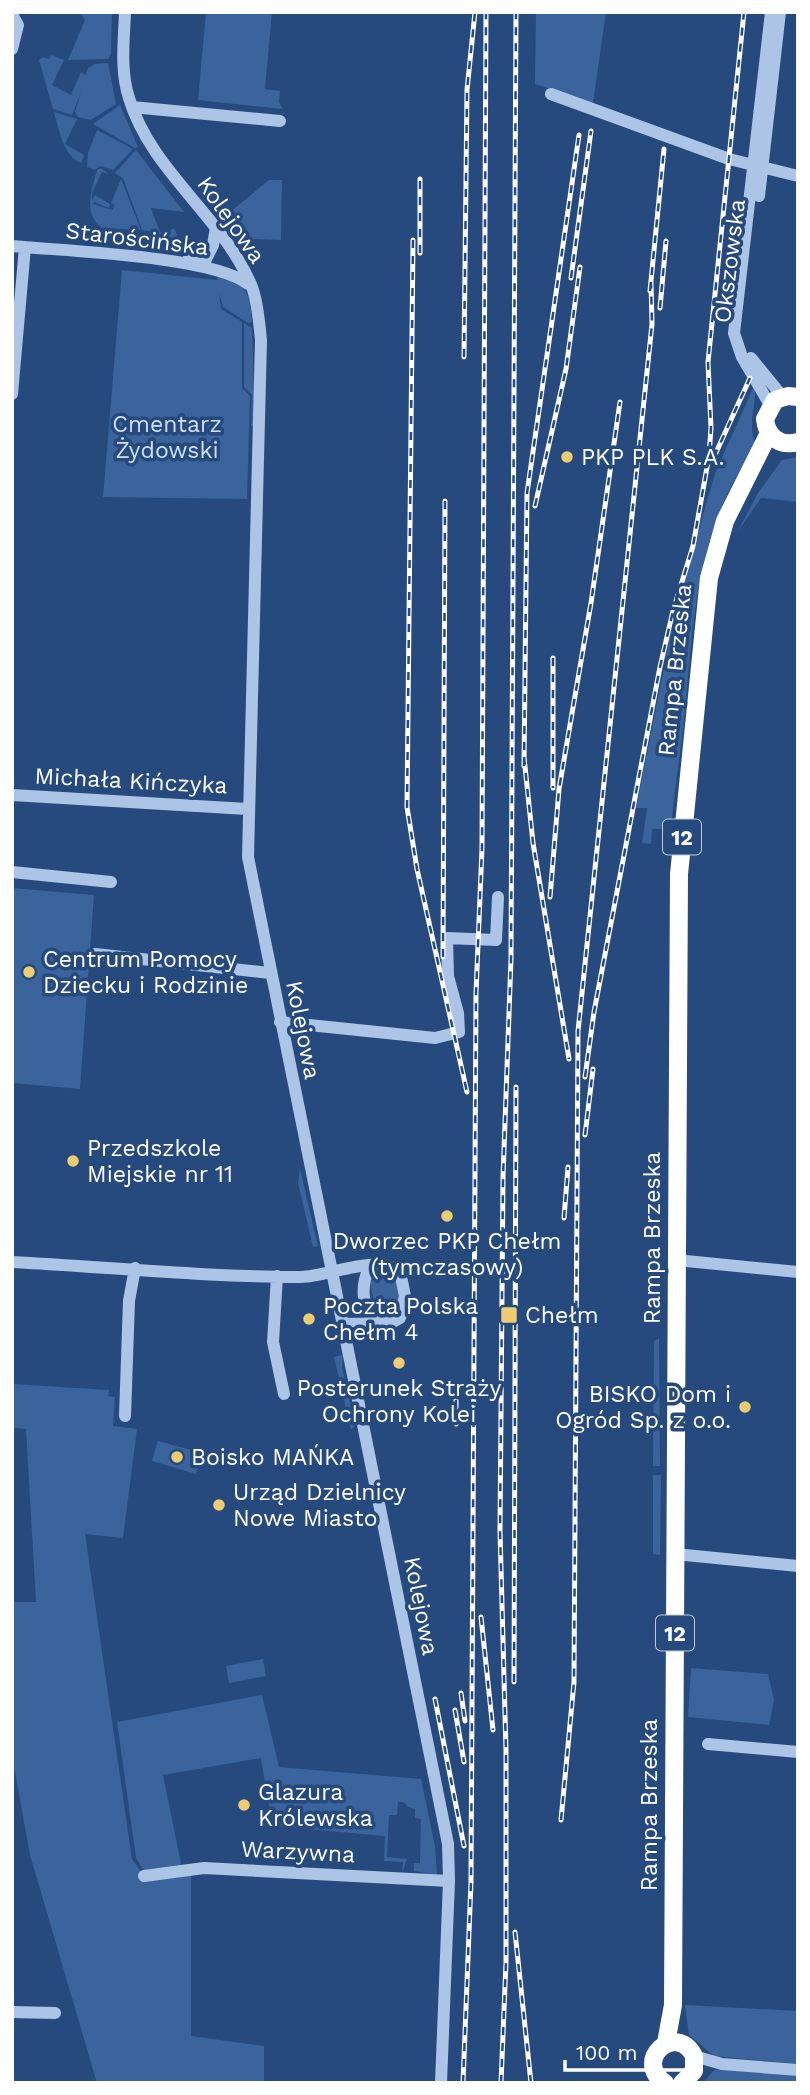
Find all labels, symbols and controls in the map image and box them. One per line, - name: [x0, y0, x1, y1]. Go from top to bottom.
- street label: Kolejowa: [191, 171, 271, 269]
- street label: Okszowska: [709, 198, 751, 324]
- street label: Starościńska: [64, 217, 210, 261]
- park label: Cmentarz Żydowski: [112, 411, 222, 464]
- place label: PKP PLK S.A.: [581, 444, 725, 471]
- marker: PKP PLK S.A.: [559, 449, 575, 465]
- street label: Rampa Brzeska: [653, 583, 697, 757]
- street label: Michała Kińczyka: [34, 762, 228, 800]
- road number: 12: [663, 820, 701, 854]
- place label: Centrum Pomocy Dziecku i Rodzinie: [43, 946, 248, 999]
- marker: Centrum Pomocy Dziecku i Rodzinie: [21, 964, 37, 980]
- street label: Kolejowa: [280, 978, 326, 1082]
- place label: Przedszkole Miejskie nr 11: [87, 1135, 233, 1188]
- street label: Rampa Brzeska: [639, 1152, 666, 1324]
- marker: Przedszkole Miejskie nr 11: [65, 1153, 81, 1169]
- marker: Dworzec PKP Chełm (tymczasowy): [439, 1208, 455, 1224]
- place label: Dworzec PKP Chełm (tymczasowy): [333, 1228, 561, 1281]
- place label: Poczta Polska Chełm 4: [323, 1293, 478, 1346]
- place label: Chełm: [525, 1302, 599, 1329]
- marker: Chełm: [499, 1305, 519, 1325]
- marker: Poczta Polska Chełm 4: [301, 1311, 317, 1327]
- marker: Posterunek Straży Ochrony Kolei: [391, 1355, 407, 1371]
- place label: Posterunek Straży Ochrony Kolei: [297, 1375, 501, 1428]
- place label: BISKO Dom i Ogród Sp. z o.o.: [555, 1381, 731, 1434]
- marker: BISKO Dom i Ogród Sp. z o.o.: [737, 1399, 753, 1415]
- place label: Boisko MAŃKA: [191, 1444, 354, 1471]
- marker: Boisko MAŃKA: [169, 1449, 185, 1465]
- place label: Urząd Dzielnicy Nowe Miasto: [233, 1479, 406, 1532]
- marker: Urząd Dzielnicy Nowe Miasto: [211, 1497, 227, 1513]
- street label: Kolejowa: [398, 1554, 444, 1658]
- road number: 12: [656, 1616, 694, 1650]
- street label: Rampa Brzeska: [636, 1719, 663, 1891]
- place label: Glazura Królewska: [258, 1779, 373, 1832]
- marker: Glazura Królewska: [236, 1797, 252, 1813]
- street label: Warzywna: [240, 1836, 356, 1868]
- scale bar: [565, 2028, 693, 2072]
- text: 100 m: [576, 2040, 638, 2065]

